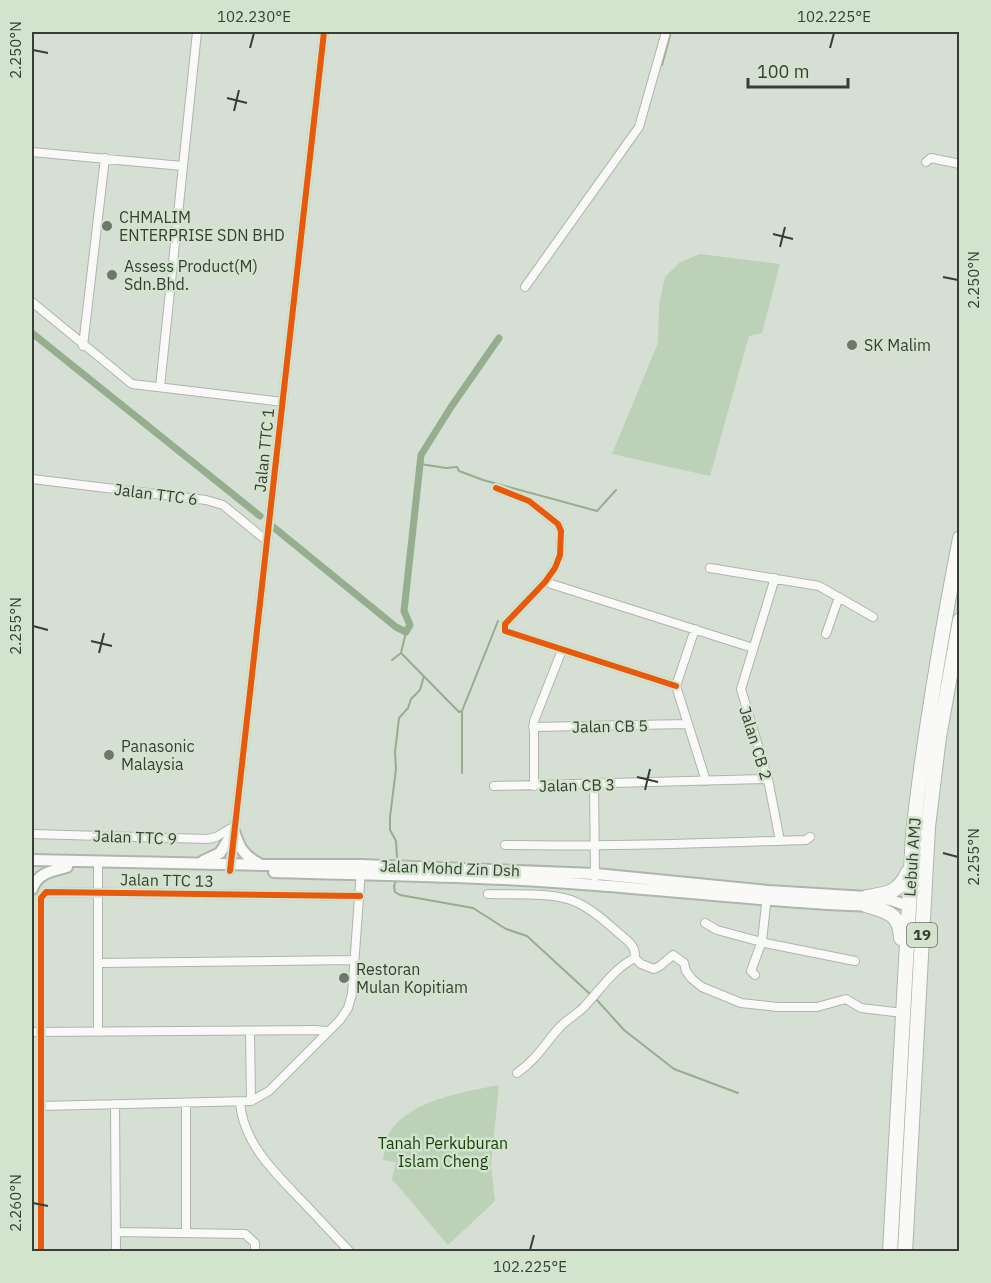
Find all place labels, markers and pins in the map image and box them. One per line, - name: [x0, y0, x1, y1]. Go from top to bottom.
- place label: CHMALIM ENTERPRISE SDN BHD: [119, 207, 285, 245]
- marker: CHMALIM ENTERPRISE SDN BHD: [100, 219, 114, 233]
- place label: Assess Product(M) Sdn.Bhd.: [124, 256, 258, 294]
- marker: Assess Product(M) Sdn.Bhd.: [105, 268, 119, 282]
- place label: SK Malim: [864, 335, 931, 355]
- marker: SK Malim: [845, 338, 859, 352]
- place label: Panasonic Malaysia: [121, 736, 195, 774]
- marker: Panasonic Malaysia: [102, 748, 116, 762]
- place label: Restoran Mulan Kopitiam: [356, 959, 468, 997]
- marker: Restoran Mulan Kopitiam: [337, 971, 351, 985]

